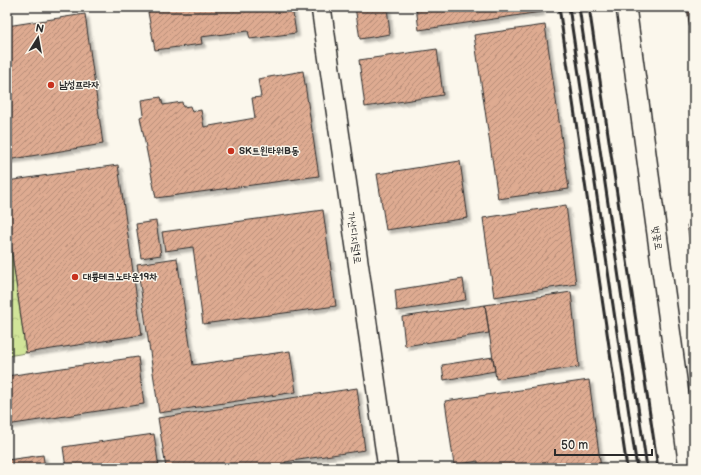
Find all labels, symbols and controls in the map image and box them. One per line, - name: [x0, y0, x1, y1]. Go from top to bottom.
- north arrow: [18, 18, 58, 58]
- text: N: [35, 22, 45, 36]
- place label: 남성프라자: [59, 79, 99, 91]
- marker: 남성프라자: [46, 80, 56, 90]
- place label: SK트윈타워B동: [239, 145, 299, 157]
- marker: SK트윈타워B동: [226, 146, 236, 156]
- street label: 가산디지털1로: [344, 211, 364, 265]
- street label: 벚꽃로: [649, 225, 665, 251]
- place label: 대륭테크노타운19차: [83, 271, 157, 283]
- marker: 대륭테크노타운19차: [70, 272, 80, 282]
- scale bar: [555, 431, 652, 457]
- text: 50 m: [561, 438, 588, 453]

